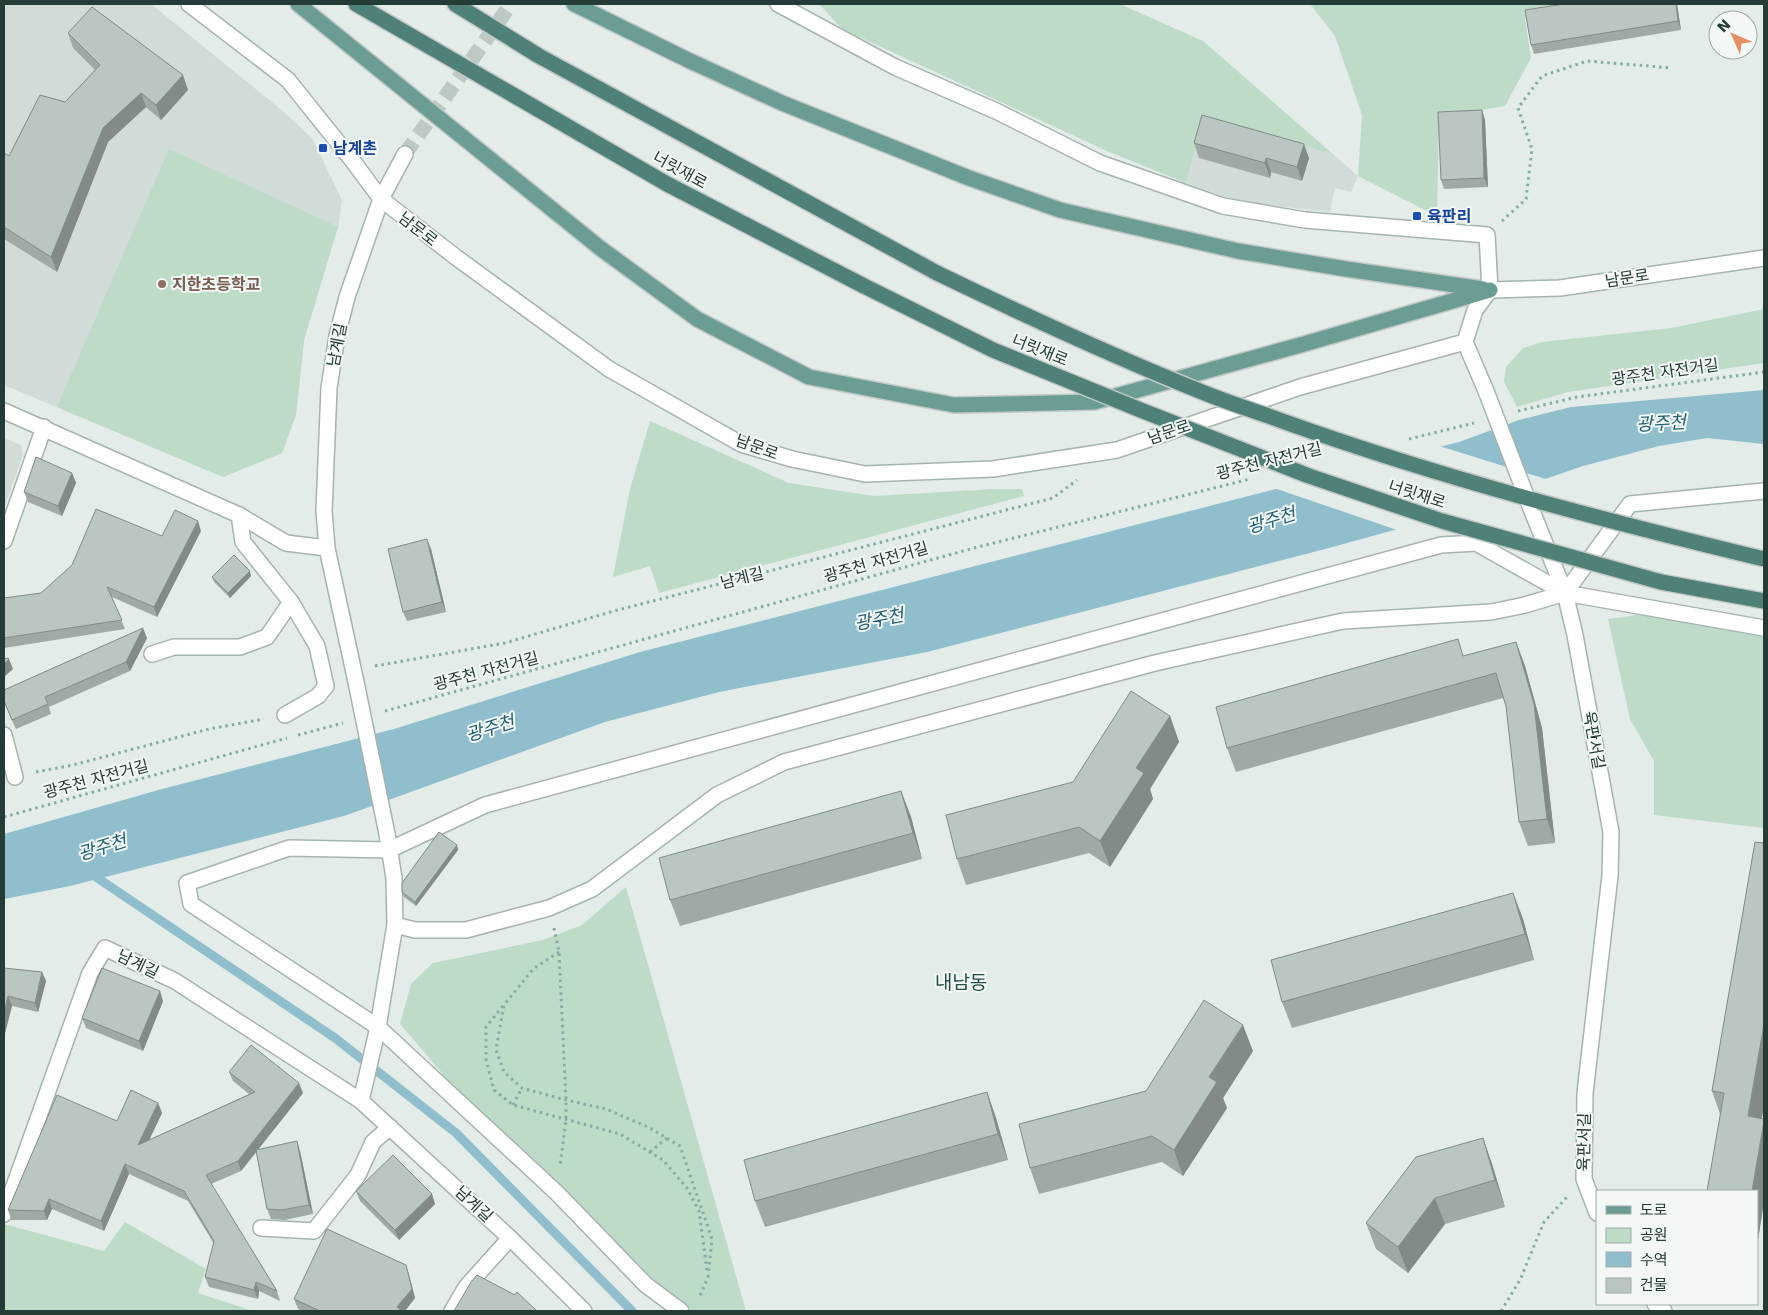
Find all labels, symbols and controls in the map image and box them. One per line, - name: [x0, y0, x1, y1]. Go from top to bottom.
- north arrow: [1708, 10, 1758, 60]
- text: N: [1714, 16, 1734, 36]
- place label: 남계촌: [333, 139, 377, 158]
- marker: 남계촌: [317, 142, 329, 154]
- street label: 너릿재로: [650, 147, 711, 193]
- place label: 육판리: [1427, 207, 1471, 226]
- street label: 남문로: [395, 208, 441, 250]
- marker: 육판리: [1411, 210, 1423, 222]
- street label: 남문로: [1604, 265, 1651, 291]
- place label: 지한초등학교: [172, 275, 261, 294]
- marker: 지한초등학교: [156, 278, 168, 290]
- street label: 남계길: [323, 322, 351, 368]
- street label: 너릿재로: [1009, 330, 1071, 370]
- street label: 광주천 자전거길: [1610, 355, 1720, 389]
- water label: 광주천: [1636, 411, 1689, 435]
- street label: 남문로: [1145, 416, 1193, 448]
- street label: 남문로: [733, 431, 781, 464]
- street label: 광주천 자전거길: [1214, 439, 1324, 483]
- street label: 너릿재로: [1386, 476, 1448, 512]
- water label: 광주천: [1244, 502, 1300, 537]
- street label: 광주천 자전거길: [821, 538, 931, 586]
- street label: 남계길: [718, 563, 766, 593]
- water label: 광주천: [853, 603, 908, 634]
- street label: 광주천 자전거길: [431, 648, 541, 694]
- street label: 육판서길: [1580, 709, 1608, 771]
- water label: 광주천: [463, 710, 519, 745]
- street label: 광주천 자전거길: [41, 756, 151, 802]
- water label: 광주천: [75, 829, 131, 864]
- street label: 남계길: [114, 946, 162, 982]
- district label: 내남동: [935, 971, 987, 993]
- street label: 육판서길: [1574, 1112, 1594, 1172]
- street label: 남계길: [451, 1182, 497, 1226]
- legend: [1596, 1190, 1758, 1305]
- text: 도로: [1640, 1201, 1668, 1219]
- text: 공원: [1640, 1226, 1668, 1244]
- text: 수역: [1640, 1251, 1668, 1269]
- text: 건물: [1640, 1276, 1668, 1294]

